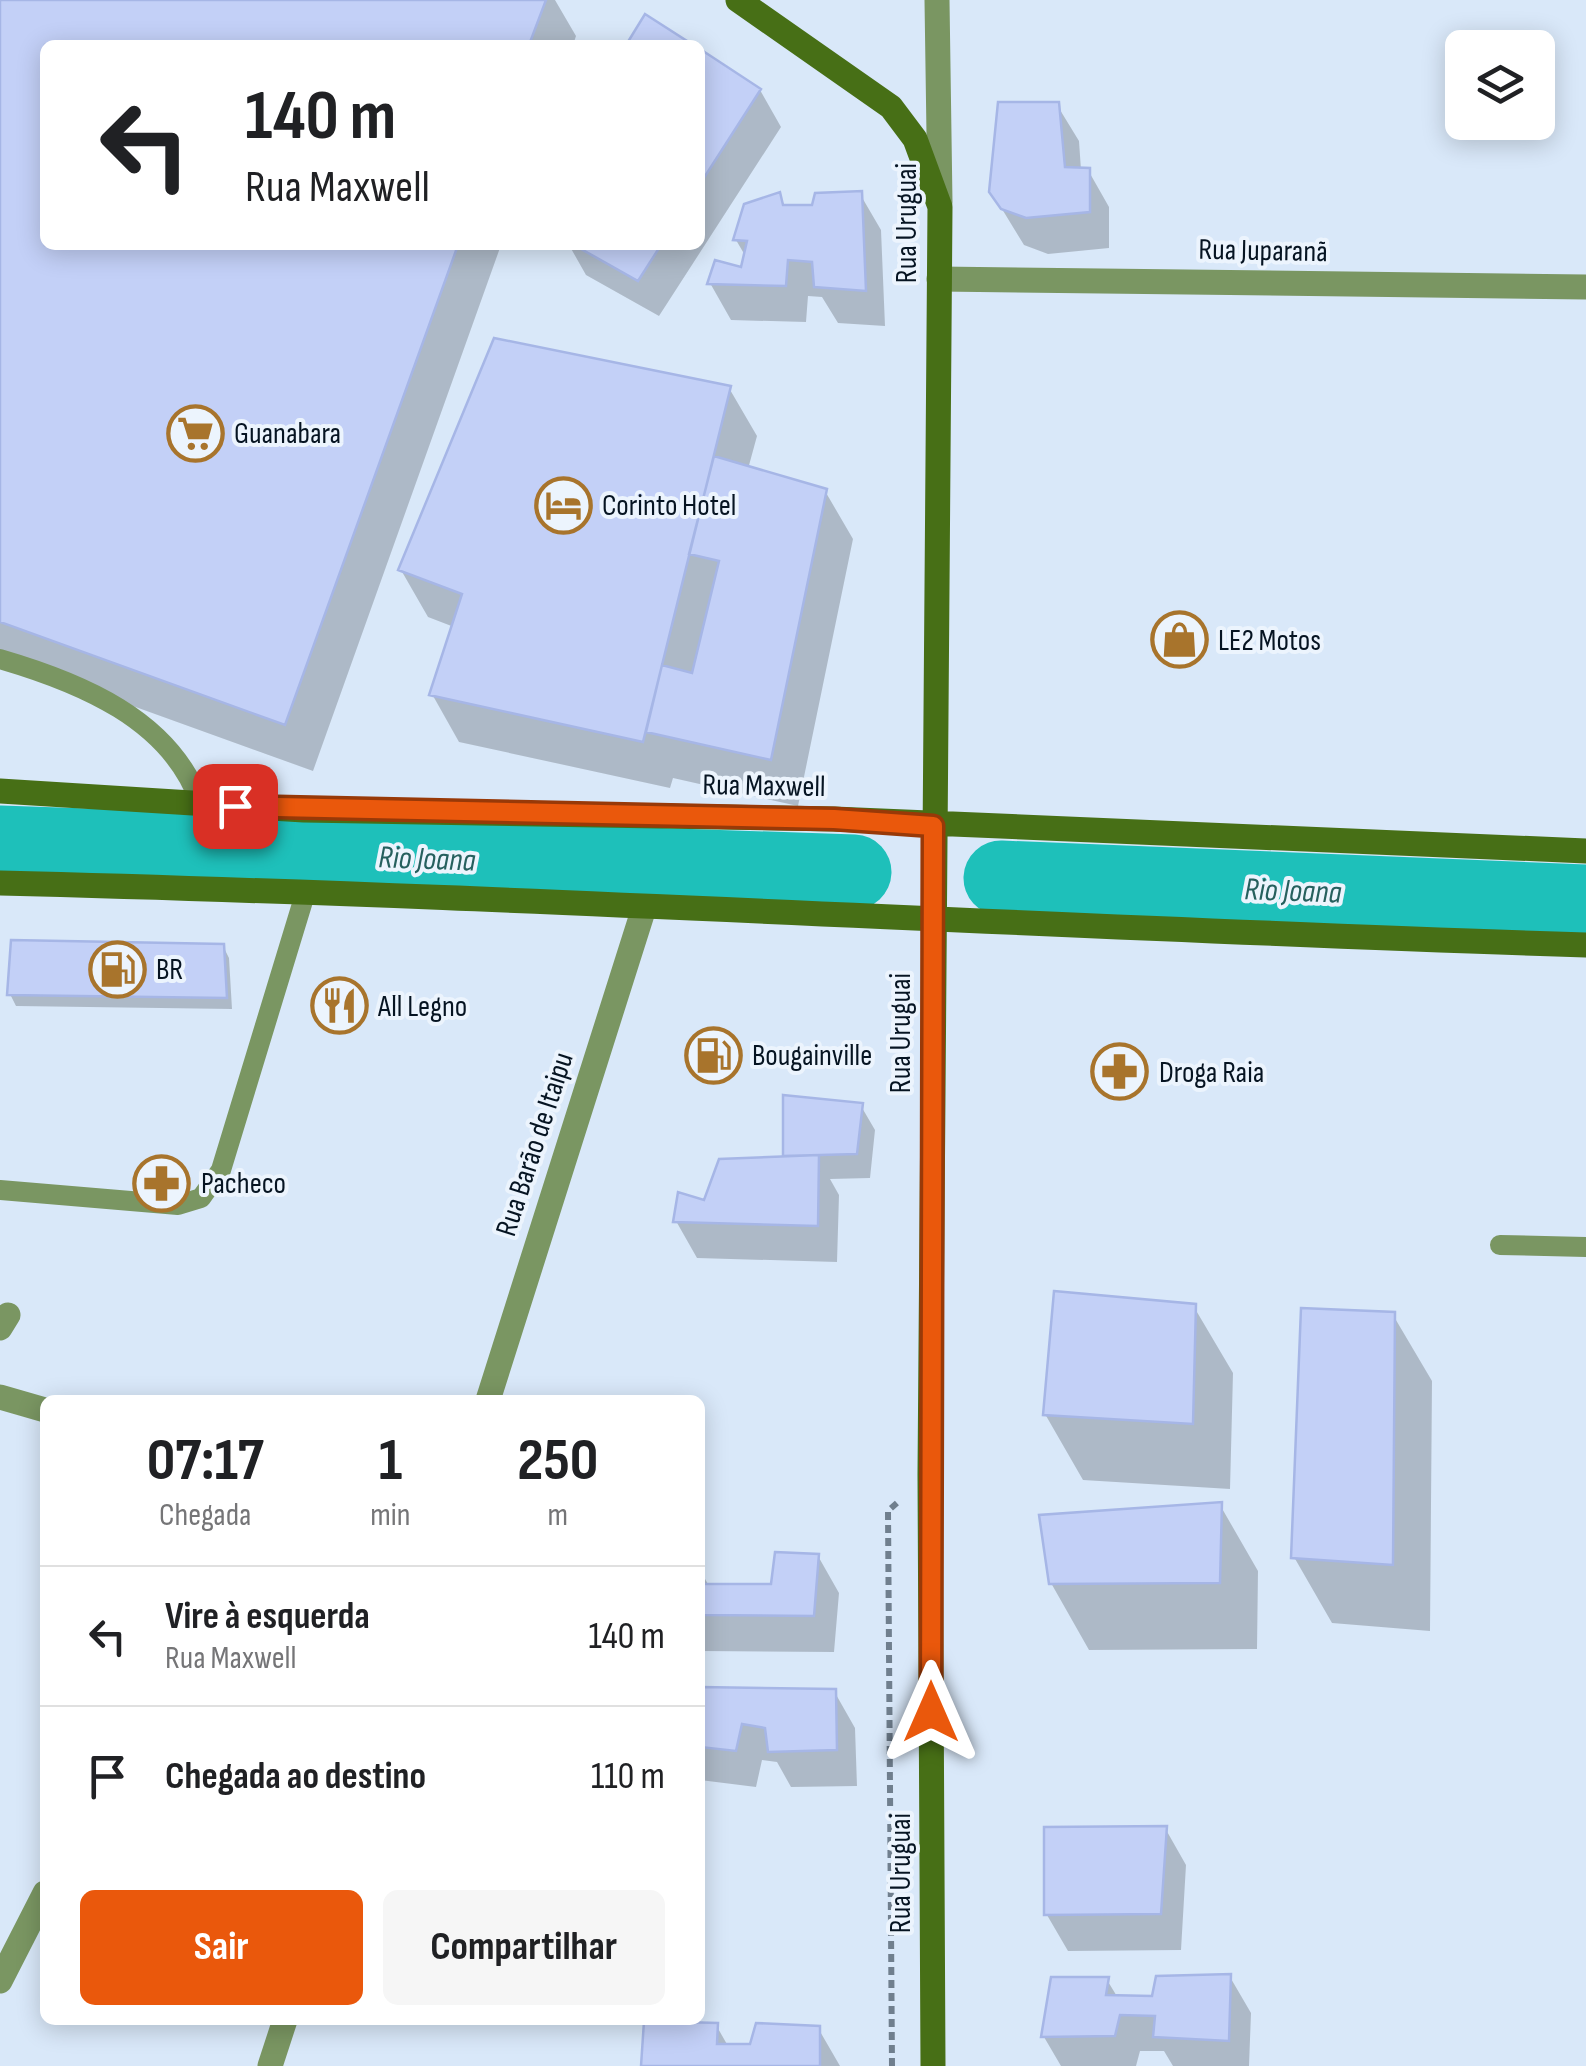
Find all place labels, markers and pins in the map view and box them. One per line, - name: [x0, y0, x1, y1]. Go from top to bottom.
- supermarket icon: Guanabara: [165, 403, 225, 463]
- place label: Guanabara: [234, 416, 341, 452]
- hotel icon: Corinto Hotel: [533, 475, 593, 535]
- place label: Corinto Hotel: [602, 488, 736, 524]
- shop icon: LE2 Motos: [1149, 610, 1209, 670]
- place label: LE2 Motos: [1218, 623, 1321, 659]
- pin: [193, 764, 278, 849]
- fuel station icon: BR: [87, 939, 147, 999]
- place label: BR: [156, 952, 183, 988]
- restaurant icon: All Legno: [309, 976, 369, 1036]
- place label: All Legno: [377, 989, 467, 1025]
- fuel station icon: Bougainville: [683, 1025, 743, 1085]
- place label: Bougainville: [752, 1038, 872, 1074]
- pharmacy icon: Droga Raia: [1090, 1042, 1150, 1102]
- place label: Droga Raia: [1159, 1055, 1264, 1091]
- pharmacy icon: Pacheco: [132, 1153, 192, 1213]
- place label: Pacheco: [201, 1166, 286, 1202]

